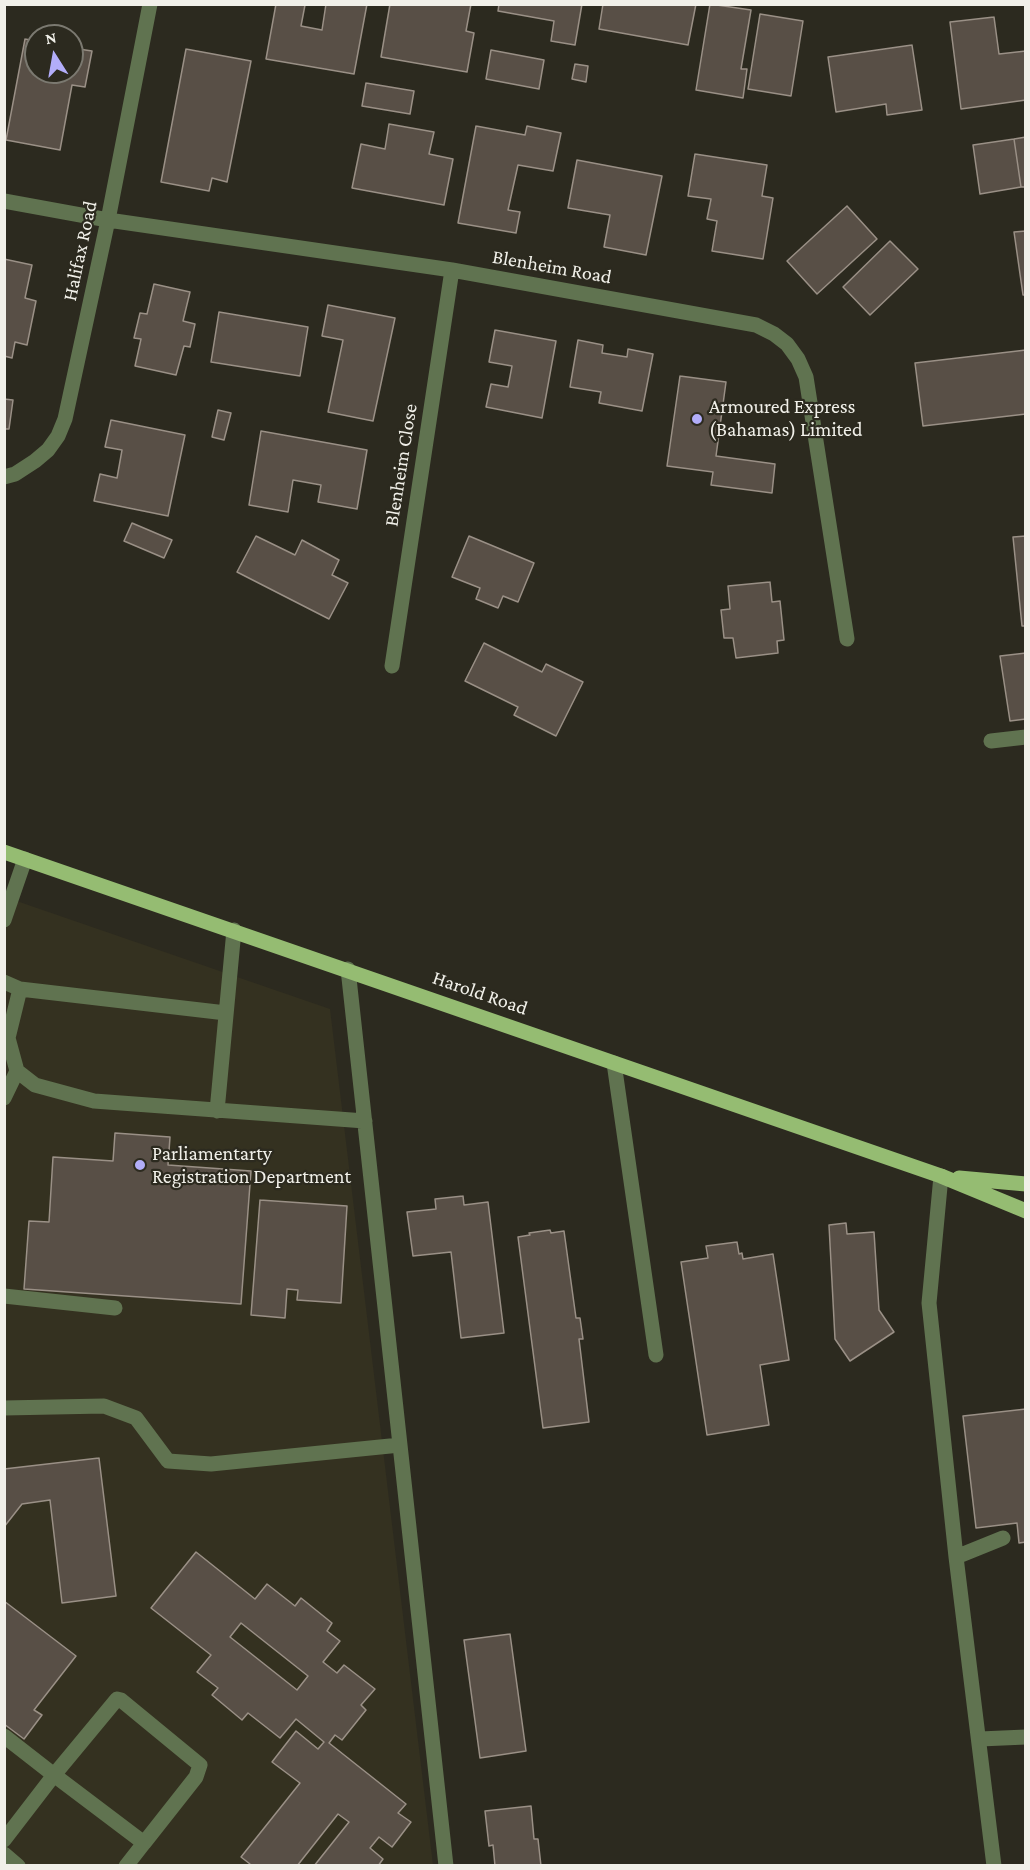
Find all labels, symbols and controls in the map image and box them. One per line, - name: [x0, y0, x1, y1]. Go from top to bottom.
- north arrow: [24, 24, 84, 84]
- text: N: [44, 28, 58, 47]
- street label: Halifax Road: [58, 199, 102, 303]
- street label: Blenheim Road: [490, 245, 614, 289]
- place label: Armoured Express (Bahamas) Limited: [709, 395, 862, 442]
- street label: Blenheim Close: [379, 402, 423, 528]
- marker: Armoured Express (Bahamas) Limited: [690, 412, 704, 426]
- street label: Harold Road: [429, 966, 531, 1020]
- place label: Parliamentarty Registration Department: [152, 1142, 351, 1189]
- marker: Parliamentarty Registration Department: [133, 1158, 147, 1172]

